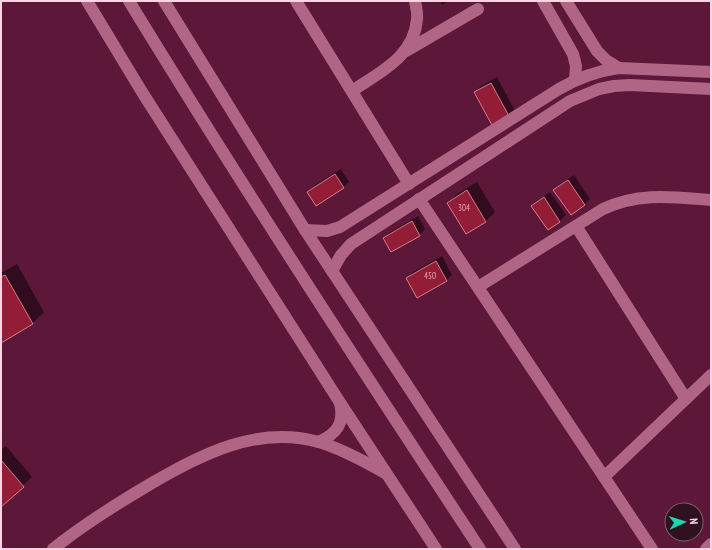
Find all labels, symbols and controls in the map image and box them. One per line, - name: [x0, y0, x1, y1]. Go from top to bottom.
- house number: 304: [458, 202, 470, 213]
- house number: 450: [424, 270, 436, 281]
- north arrow: [664, 502, 704, 542]
- text: N: [687, 518, 701, 525]

